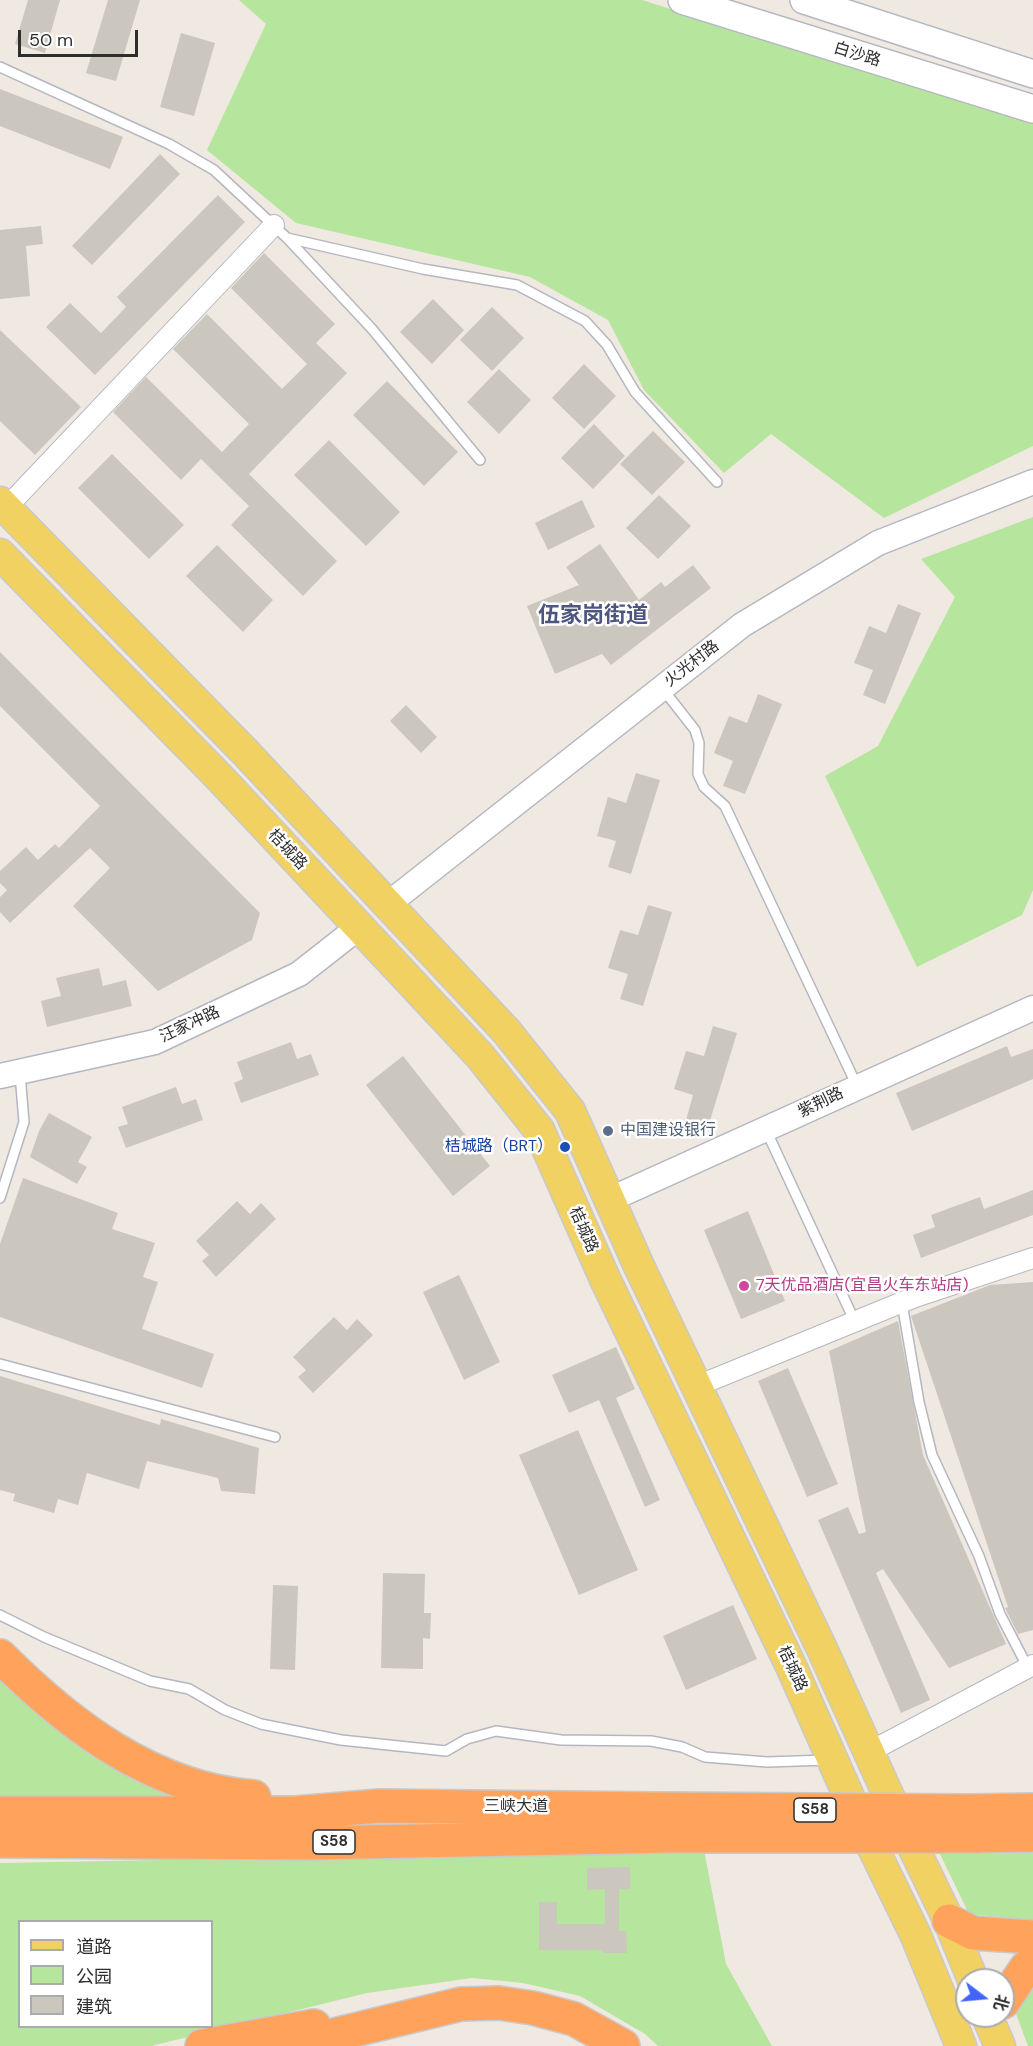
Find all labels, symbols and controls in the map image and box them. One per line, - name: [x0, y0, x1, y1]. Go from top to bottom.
- scale bar: [21, 18, 141, 56]
- text: 50 m: [29, 28, 73, 52]
- street label: 白沙路: [831, 39, 883, 71]
- district label: 伍家岗街道: [538, 603, 648, 629]
- street label: 火光村路: [661, 637, 723, 691]
- street label: 桔城路: [264, 826, 310, 874]
- street label: 汪家冲路: [157, 1003, 223, 1047]
- street label: 紫荆路: [795, 1084, 847, 1122]
- place label: 中国建设银行: [620, 1121, 716, 1141]
- marker: 中国建设银行: [601, 1124, 615, 1138]
- place label: 桔城路（BRT）: [445, 1137, 553, 1157]
- marker: 桔城路（BRT）: [558, 1140, 572, 1154]
- street label: 桔城路: [564, 1204, 602, 1256]
- place label: 7天优品酒店(宜昌火车东站店): [756, 1276, 968, 1296]
- marker: 7天优品酒店(宜昌火车东站店): [737, 1279, 751, 1293]
- street label: 桔城路: [773, 1643, 811, 1695]
- street label: 三峡大道: [484, 1797, 548, 1817]
- road number: S58: [794, 1798, 836, 1822]
- road number: S58: [313, 1830, 355, 1854]
- legend: [18, 1920, 213, 2028]
- text: 道路: [76, 1935, 112, 1959]
- text: 公园: [76, 1965, 112, 1989]
- north arrow: [955, 1968, 1015, 2028]
- text: 北: [989, 1992, 1013, 2013]
- text: 建筑: [76, 1995, 112, 2019]

